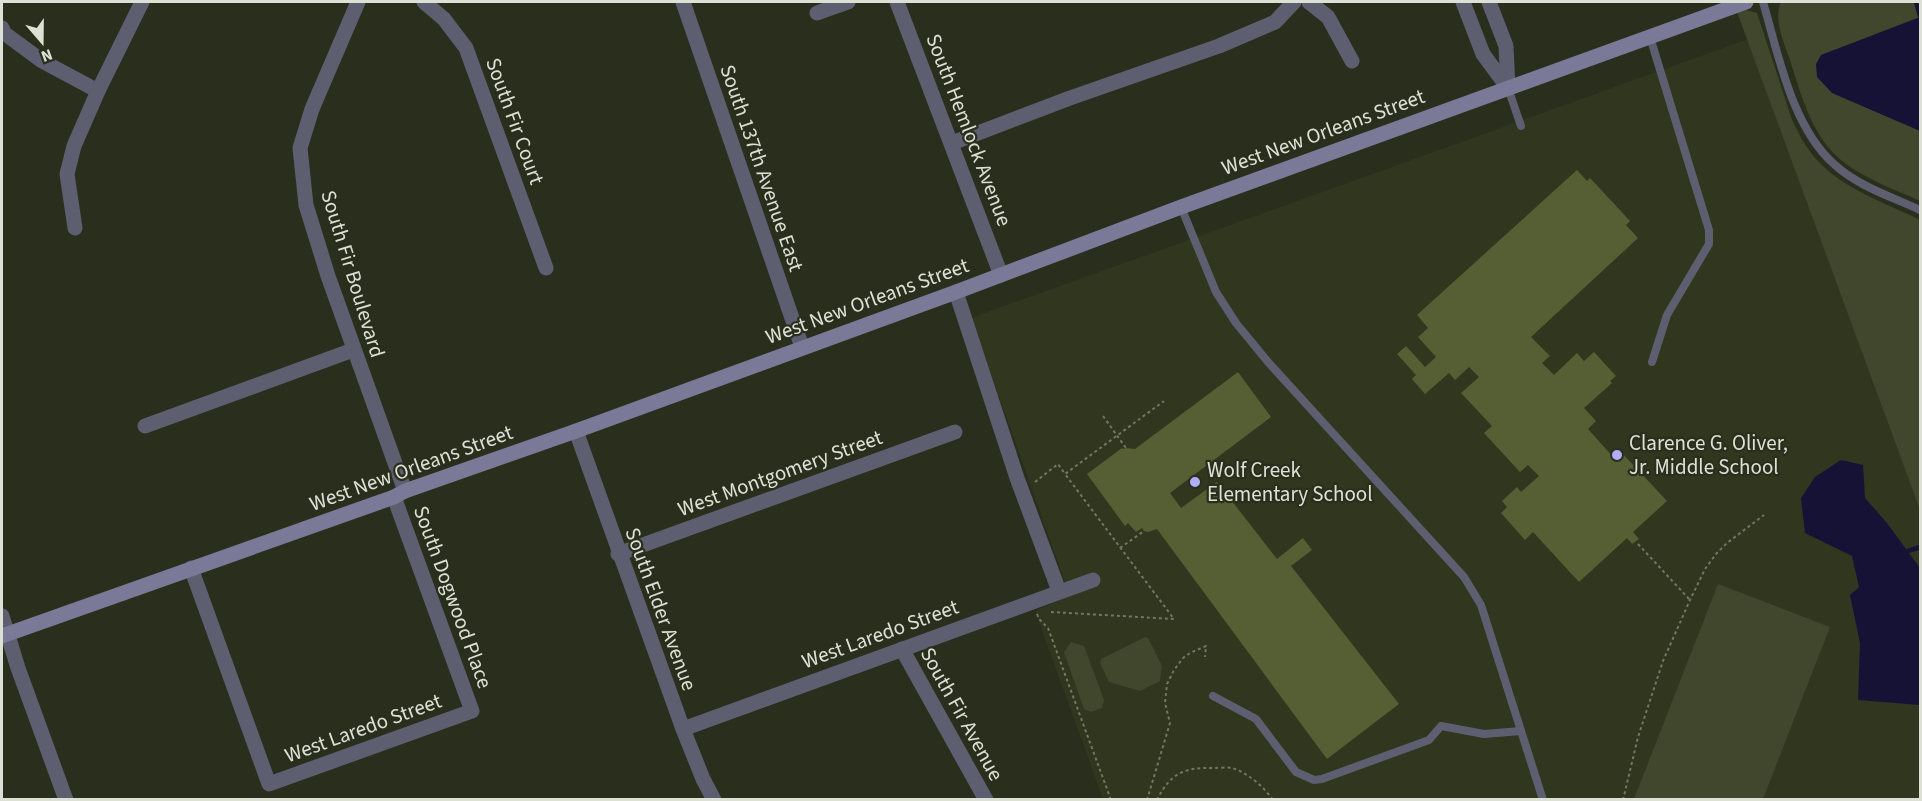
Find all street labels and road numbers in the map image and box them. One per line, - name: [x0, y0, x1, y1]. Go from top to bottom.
- street label: South Hemlock Avenue: [918, 29, 1020, 231]
- street label: South Fir Court: [478, 53, 552, 189]
- street label: South 137th Avenue East: [713, 61, 811, 275]
- street label: West New Orleans Street: [1217, 81, 1429, 183]
- street label: South Fir Boulevard: [313, 187, 393, 361]
- street label: West New Orleans Street: [761, 250, 973, 352]
- street label: West New Orleans Street: [305, 417, 517, 519]
- street label: West Montgomery Street: [674, 422, 886, 524]
- street label: South Dogwood Place: [406, 501, 500, 693]
- street label: South Elder Avenue: [618, 523, 704, 695]
- street label: West Laredo Street: [797, 592, 963, 676]
- street label: South Fir Avenue: [913, 642, 1011, 786]
- street label: West Laredo Street: [280, 686, 446, 770]

